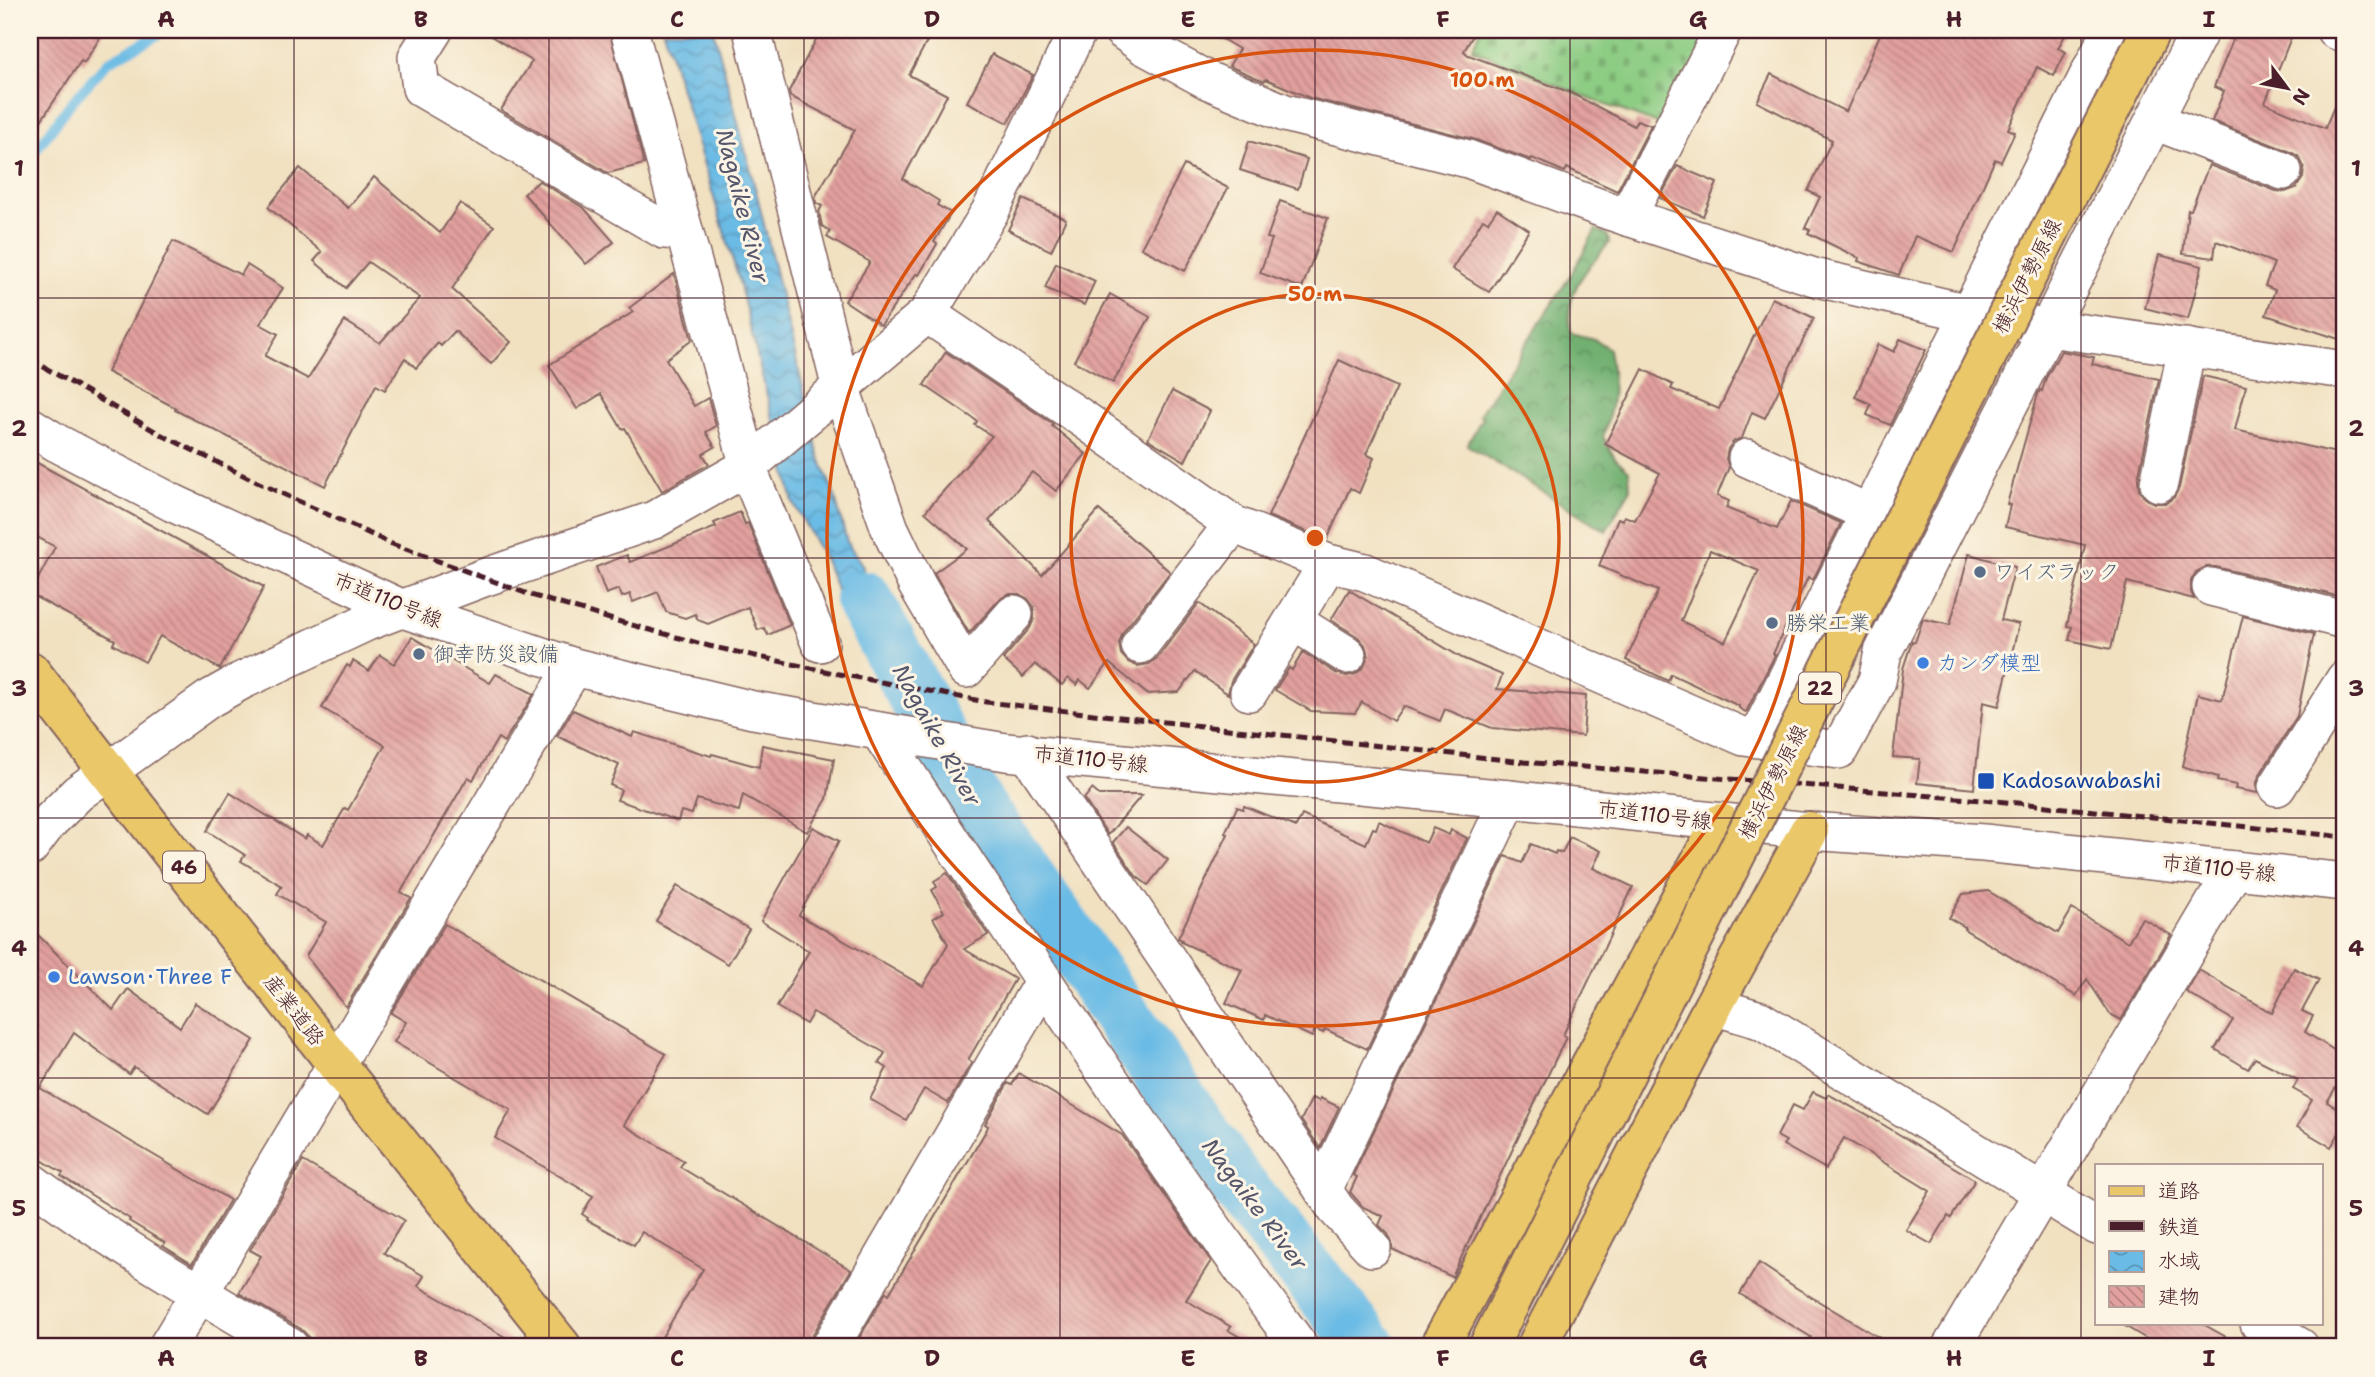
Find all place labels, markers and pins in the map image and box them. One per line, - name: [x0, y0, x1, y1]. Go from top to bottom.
- centre of rings: [1303, 526, 1327, 550]
- place label: ワイズラック: [1994, 558, 2119, 586]
- marker: ワイズラック: [1972, 564, 1988, 580]
- place label: 勝栄工業: [1786, 609, 1870, 637]
- marker: 勝栄工業: [1764, 615, 1780, 631]
- place label: 御幸防災設備: [433, 640, 559, 668]
- marker: 御幸防災設備: [411, 646, 427, 662]
- place label: カンダ模型: [1937, 649, 2041, 677]
- marker: カンダ模型: [1915, 655, 1931, 671]
- place label: Kadosawabashi: [2002, 767, 2161, 795]
- marker: Kadosawabashi: [1976, 771, 1996, 791]
- place label: Lawson･Three F: [68, 963, 232, 991]
- marker: Lawson･Three F: [46, 969, 62, 985]

